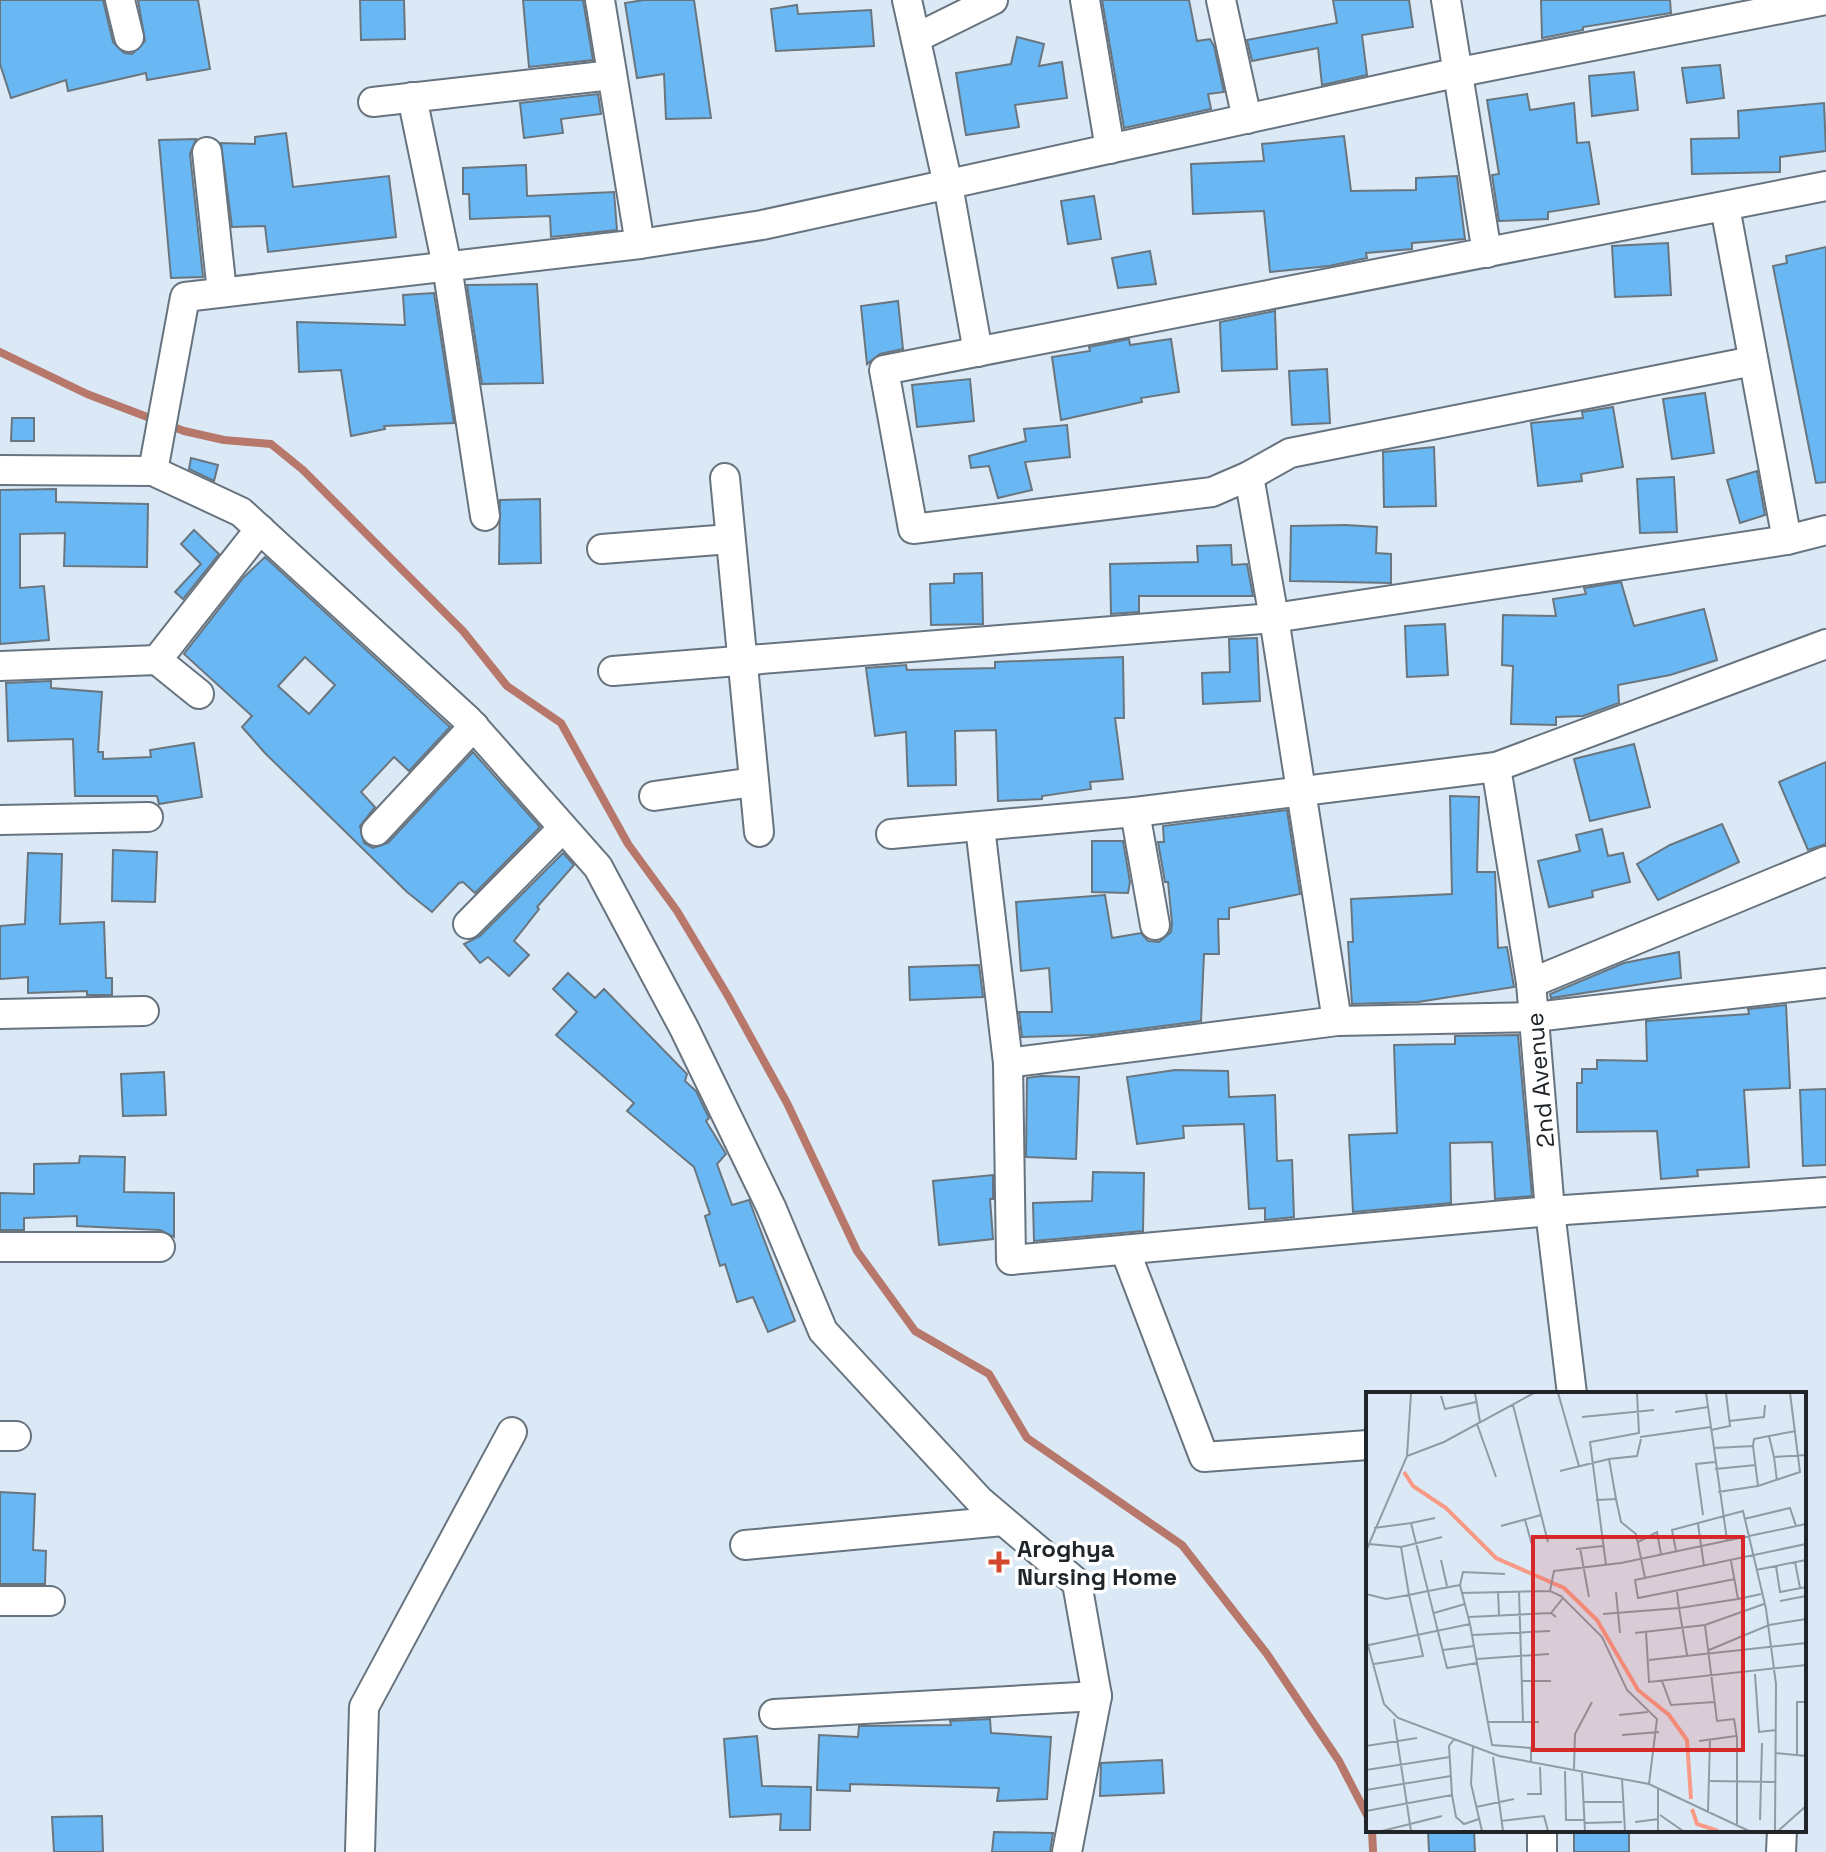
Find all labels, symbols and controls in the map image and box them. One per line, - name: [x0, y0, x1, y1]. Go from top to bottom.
- street label: 2nd Avenue: [1519, 1011, 1561, 1149]
- inset map: [1366, 1392, 1806, 1832]
- place label: Aroghya Nursing Home: [1017, 1533, 1177, 1592]
- marker: Aroghya Nursing Home: [988, 1551, 1010, 1573]

